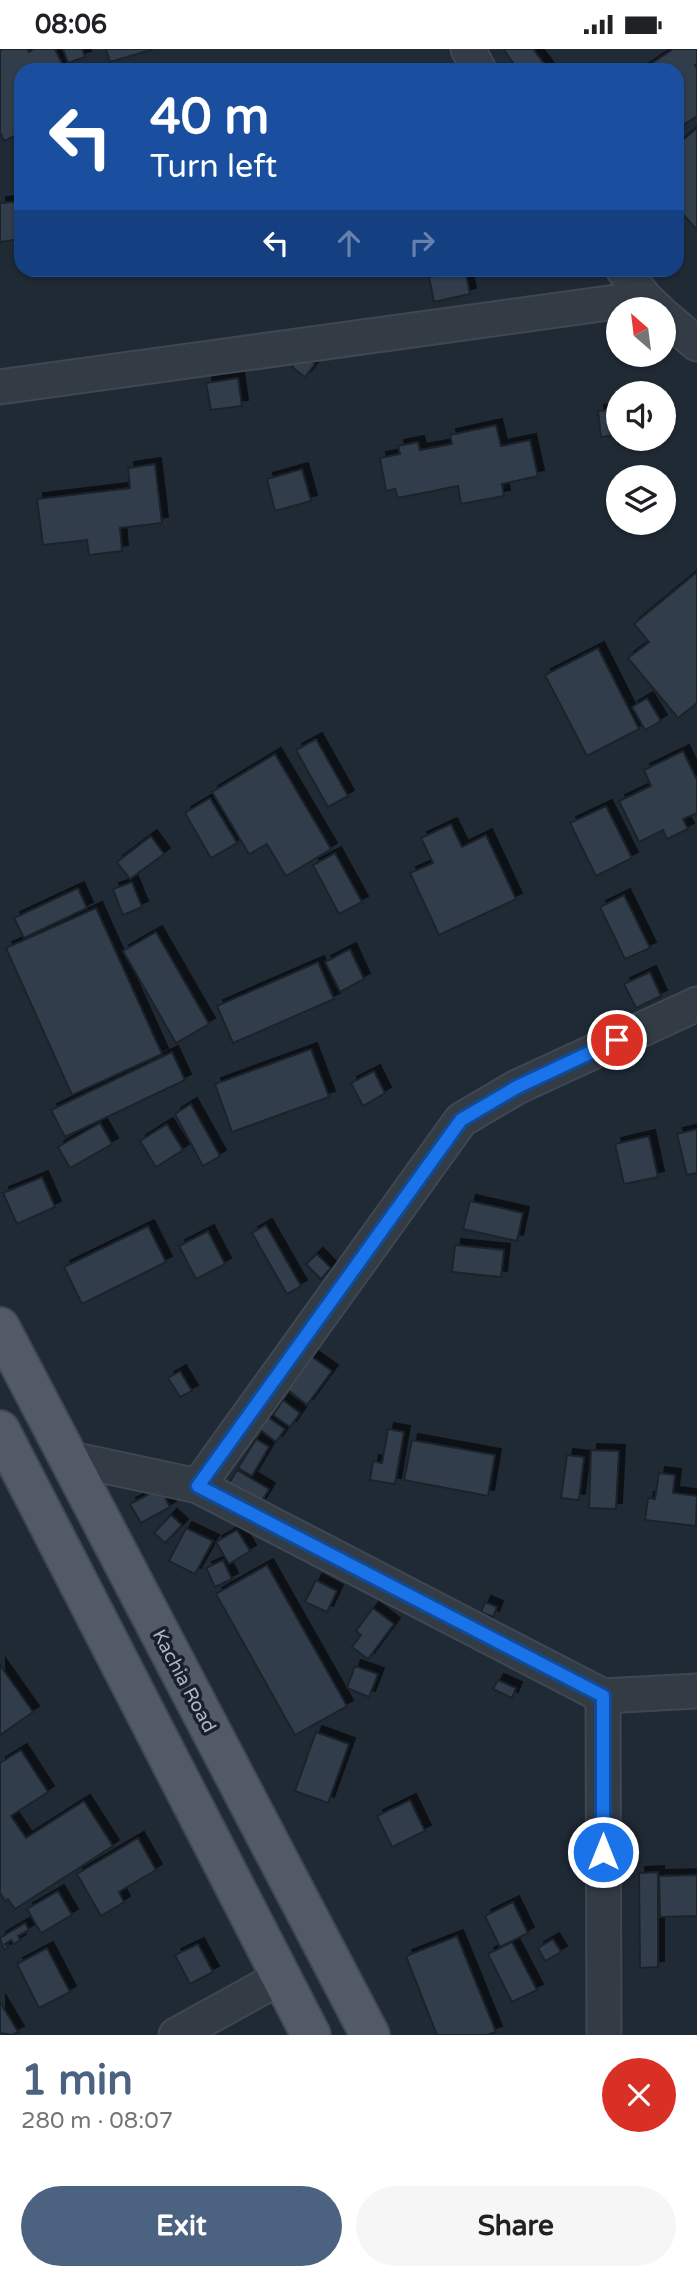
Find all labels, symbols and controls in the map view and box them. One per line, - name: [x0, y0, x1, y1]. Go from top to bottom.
- text: 08:06: [35, 9, 107, 40]
- text: 40 m: [150, 88, 269, 147]
- icon: left: [35, 91, 126, 182]
- text: Turn left: [150, 148, 277, 186]
- icon: left: [257, 224, 295, 262]
- icon: ahead: [330, 224, 368, 262]
- icon: right: [403, 224, 441, 262]
- north arrow: [606, 297, 676, 367]
- map controls: [606, 297, 676, 535]
- button: sound: [606, 381, 676, 451]
- button: layers: [606, 465, 676, 535]
- pin: [587, 1010, 647, 1070]
- icon: arrive: [598, 1021, 636, 1059]
- street label: Kachia Road: [148, 1626, 220, 1736]
- position arrow: [566, 1815, 640, 1889]
- text: 1 min: [21, 2055, 133, 2106]
- button: close: [602, 2058, 676, 2132]
- text: 280 m · 08:07: [21, 2107, 173, 2135]
- button: Exit: [21, 2186, 342, 2266]
- button: Share: [356, 2186, 676, 2266]

